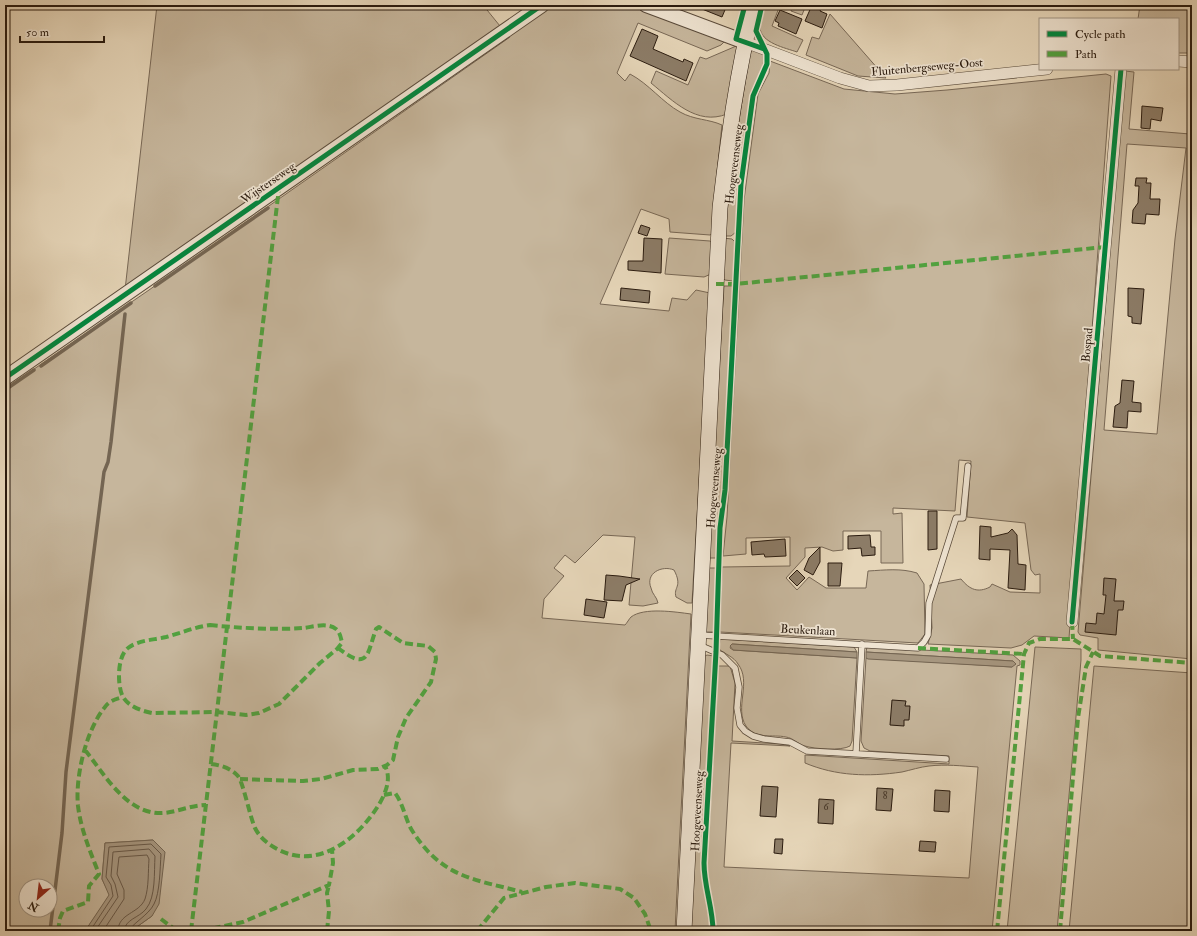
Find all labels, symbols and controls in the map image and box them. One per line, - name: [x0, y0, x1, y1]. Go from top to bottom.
- scale bar: [20, 18, 104, 44]
- legend: [1039, 18, 1179, 70]
- text: 50 m: [26, 25, 50, 40]
- text: Cycle path: [1075, 27, 1126, 42]
- text: Path: [1075, 47, 1098, 62]
- street label: Fluitenbergseweg-Oost: [871, 55, 984, 80]
- street label: Hoogeveenseweg: [722, 122, 747, 205]
- street label: Wijsterseweg: [237, 159, 299, 208]
- street label: Bospad: [1079, 327, 1096, 363]
- street label: Hoogeveenseweg: [704, 446, 726, 529]
- street label: Beukenlaan: [780, 622, 836, 639]
- street label: Hoogeveenseweg: [688, 769, 707, 852]
- house number: 8: [883, 790, 888, 802]
- house number: 6: [823, 801, 829, 813]
- north arrow: [18, 878, 58, 918]
- text: N: [25, 898, 42, 915]

